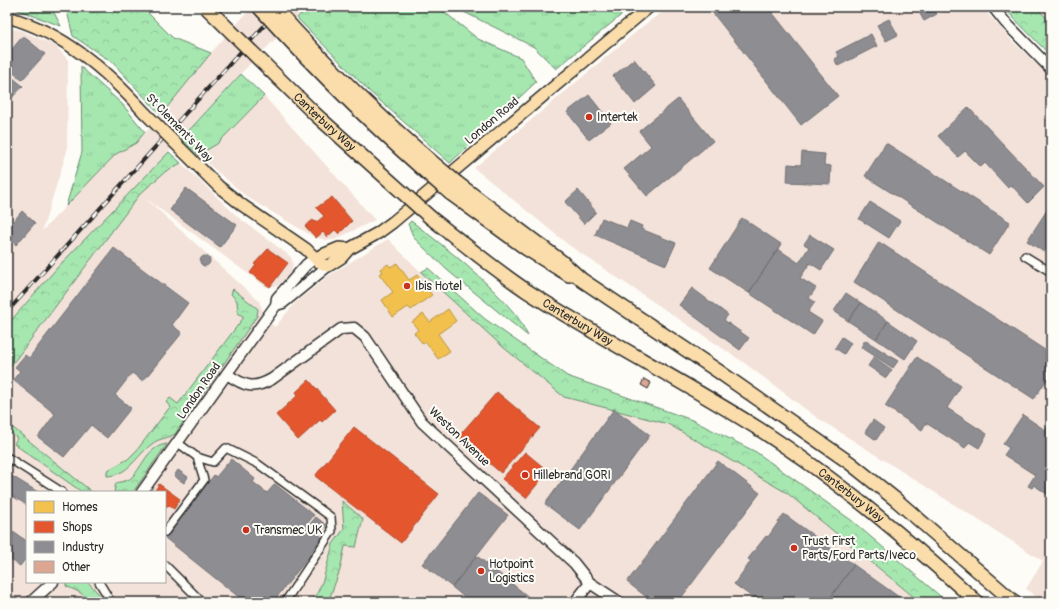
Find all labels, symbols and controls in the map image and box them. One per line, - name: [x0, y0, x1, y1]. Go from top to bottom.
- street label: Canterbury Way: [290, 89, 359, 154]
- street label: St Clement's Way: [142, 91, 216, 165]
- street label: London Road: [462, 94, 522, 148]
- place label: Intertek: [597, 110, 638, 125]
- marker: Intertek: [584, 112, 594, 122]
- place label: Ibis Hotel: [415, 279, 462, 294]
- marker: Ibis Hotel: [402, 281, 412, 291]
- street label: Canterbury Way: [540, 295, 615, 349]
- street label: London Road: [174, 360, 224, 422]
- street label: Weston Avenue: [425, 404, 493, 470]
- street label: Canterbury Way: [815, 465, 887, 526]
- place label: Hillebrand GORI: [533, 468, 611, 483]
- marker: Hillebrand GORI: [520, 470, 530, 480]
- legend: [26, 491, 166, 583]
- text: Homes: [62, 500, 98, 515]
- text: Shops: [62, 520, 93, 535]
- place label: Transmec UK: [254, 523, 322, 538]
- marker: Transmec UK: [241, 525, 251, 535]
- place label: Trust First Parts/Ford Parts/Iveco: [802, 534, 916, 563]
- text: Industry: [62, 540, 104, 555]
- marker: Trust First Parts/Ford Parts/Iveco: [789, 543, 799, 553]
- place label: Hotpoint Logistics: [489, 557, 535, 586]
- text: Other: [62, 560, 91, 575]
- marker: Hotpoint Logistics: [476, 566, 486, 576]

